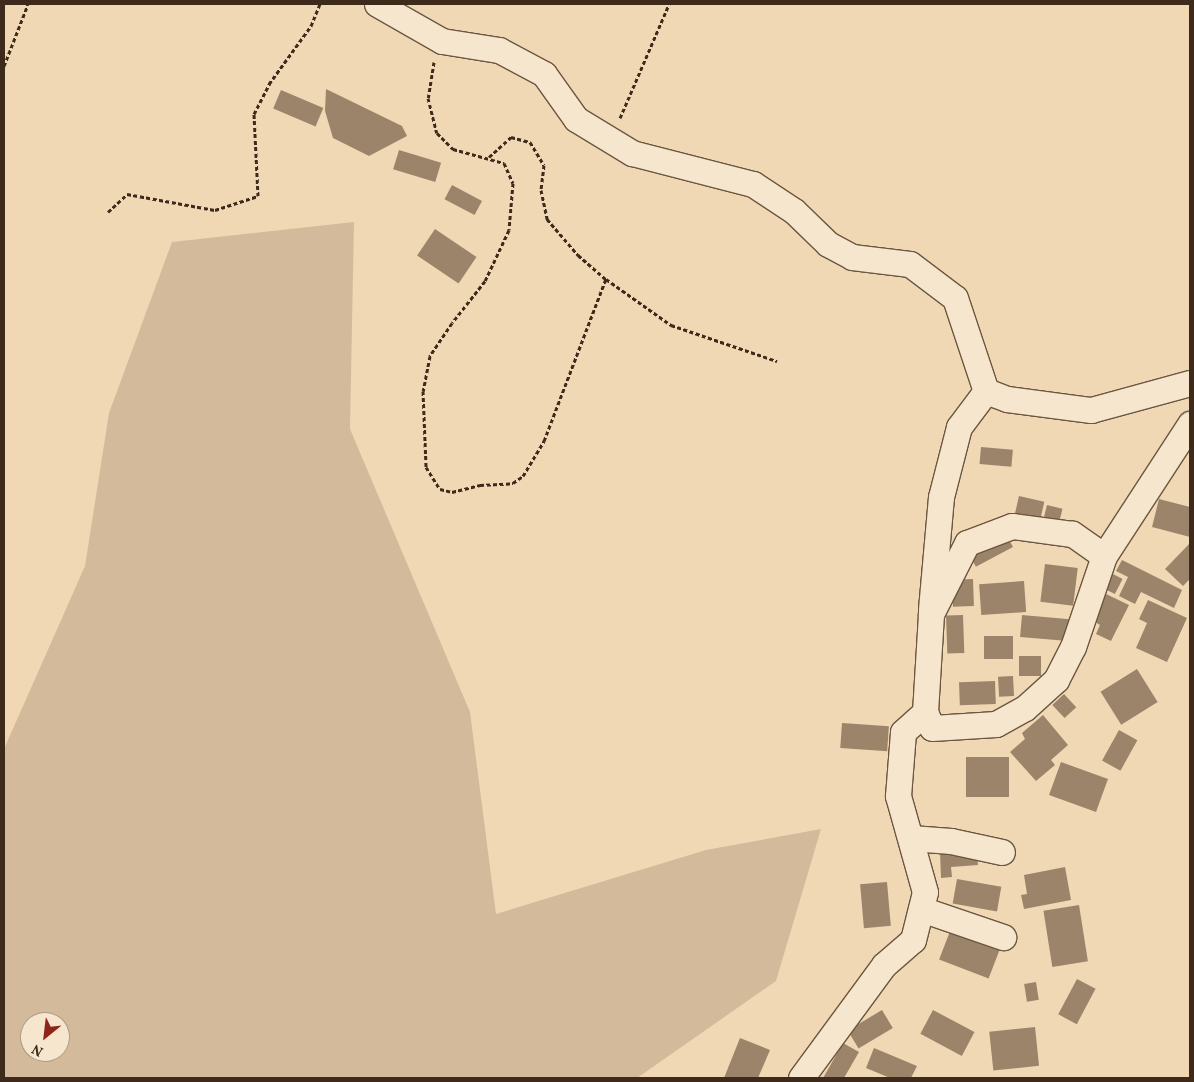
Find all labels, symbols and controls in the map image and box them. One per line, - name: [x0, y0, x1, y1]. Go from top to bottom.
- north arrow: [20, 1012, 70, 1062]
- text: N: [29, 1039, 47, 1060]

